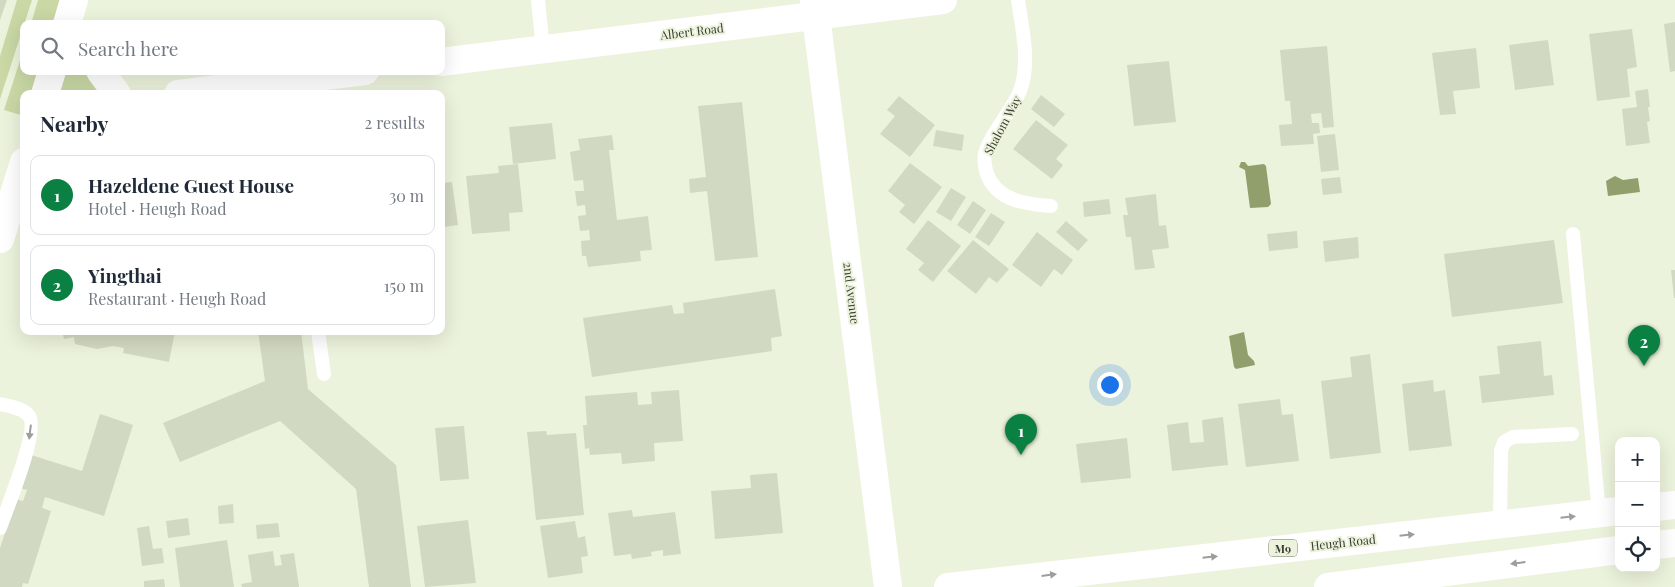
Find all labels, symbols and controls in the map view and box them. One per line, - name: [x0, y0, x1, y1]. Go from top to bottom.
- street label: Albert Road: [659, 19, 725, 43]
- search box: [20, 20, 445, 75]
- icon: search: [38, 34, 66, 62]
- text: Search here: [78, 35, 178, 61]
- street label: Shalom Way: [980, 93, 1024, 157]
- text: Nearby: [40, 109, 109, 137]
- text: 2 results: [365, 112, 425, 133]
- text: Hazeldene Guest House: [88, 172, 294, 198]
- text: 1: [54, 185, 60, 206]
- text: 30 m: [389, 185, 424, 206]
- text: Hotel · Heugh Road: [88, 198, 227, 219]
- street label: 2nd Avenue: [840, 261, 864, 325]
- text: Yingthai: [88, 262, 162, 288]
- text: 2: [53, 275, 61, 296]
- text: 150 m: [384, 275, 424, 296]
- text: Restaurant · Heugh Road: [88, 288, 266, 309]
- pin: 2: [1628, 325, 1660, 366]
- your location: [1097, 372, 1123, 398]
- pin: 1: [1005, 414, 1037, 455]
- one-way arrow: [26, 425, 34, 441]
- map controls: [1615, 437, 1660, 572]
- button: +: [1615, 437, 1660, 482]
- button: −: [1615, 482, 1660, 527]
- one-way arrow: [1560, 513, 1576, 521]
- button: locate: [1615, 527, 1660, 572]
- street label: Heugh Road: [1310, 531, 1376, 553]
- one-way arrow: [1399, 531, 1415, 539]
- road number: M9: [1269, 540, 1297, 556]
- one-way arrow: [1203, 553, 1219, 561]
- one-way arrow: [1510, 559, 1526, 567]
- one-way arrow: [1041, 571, 1057, 579]

